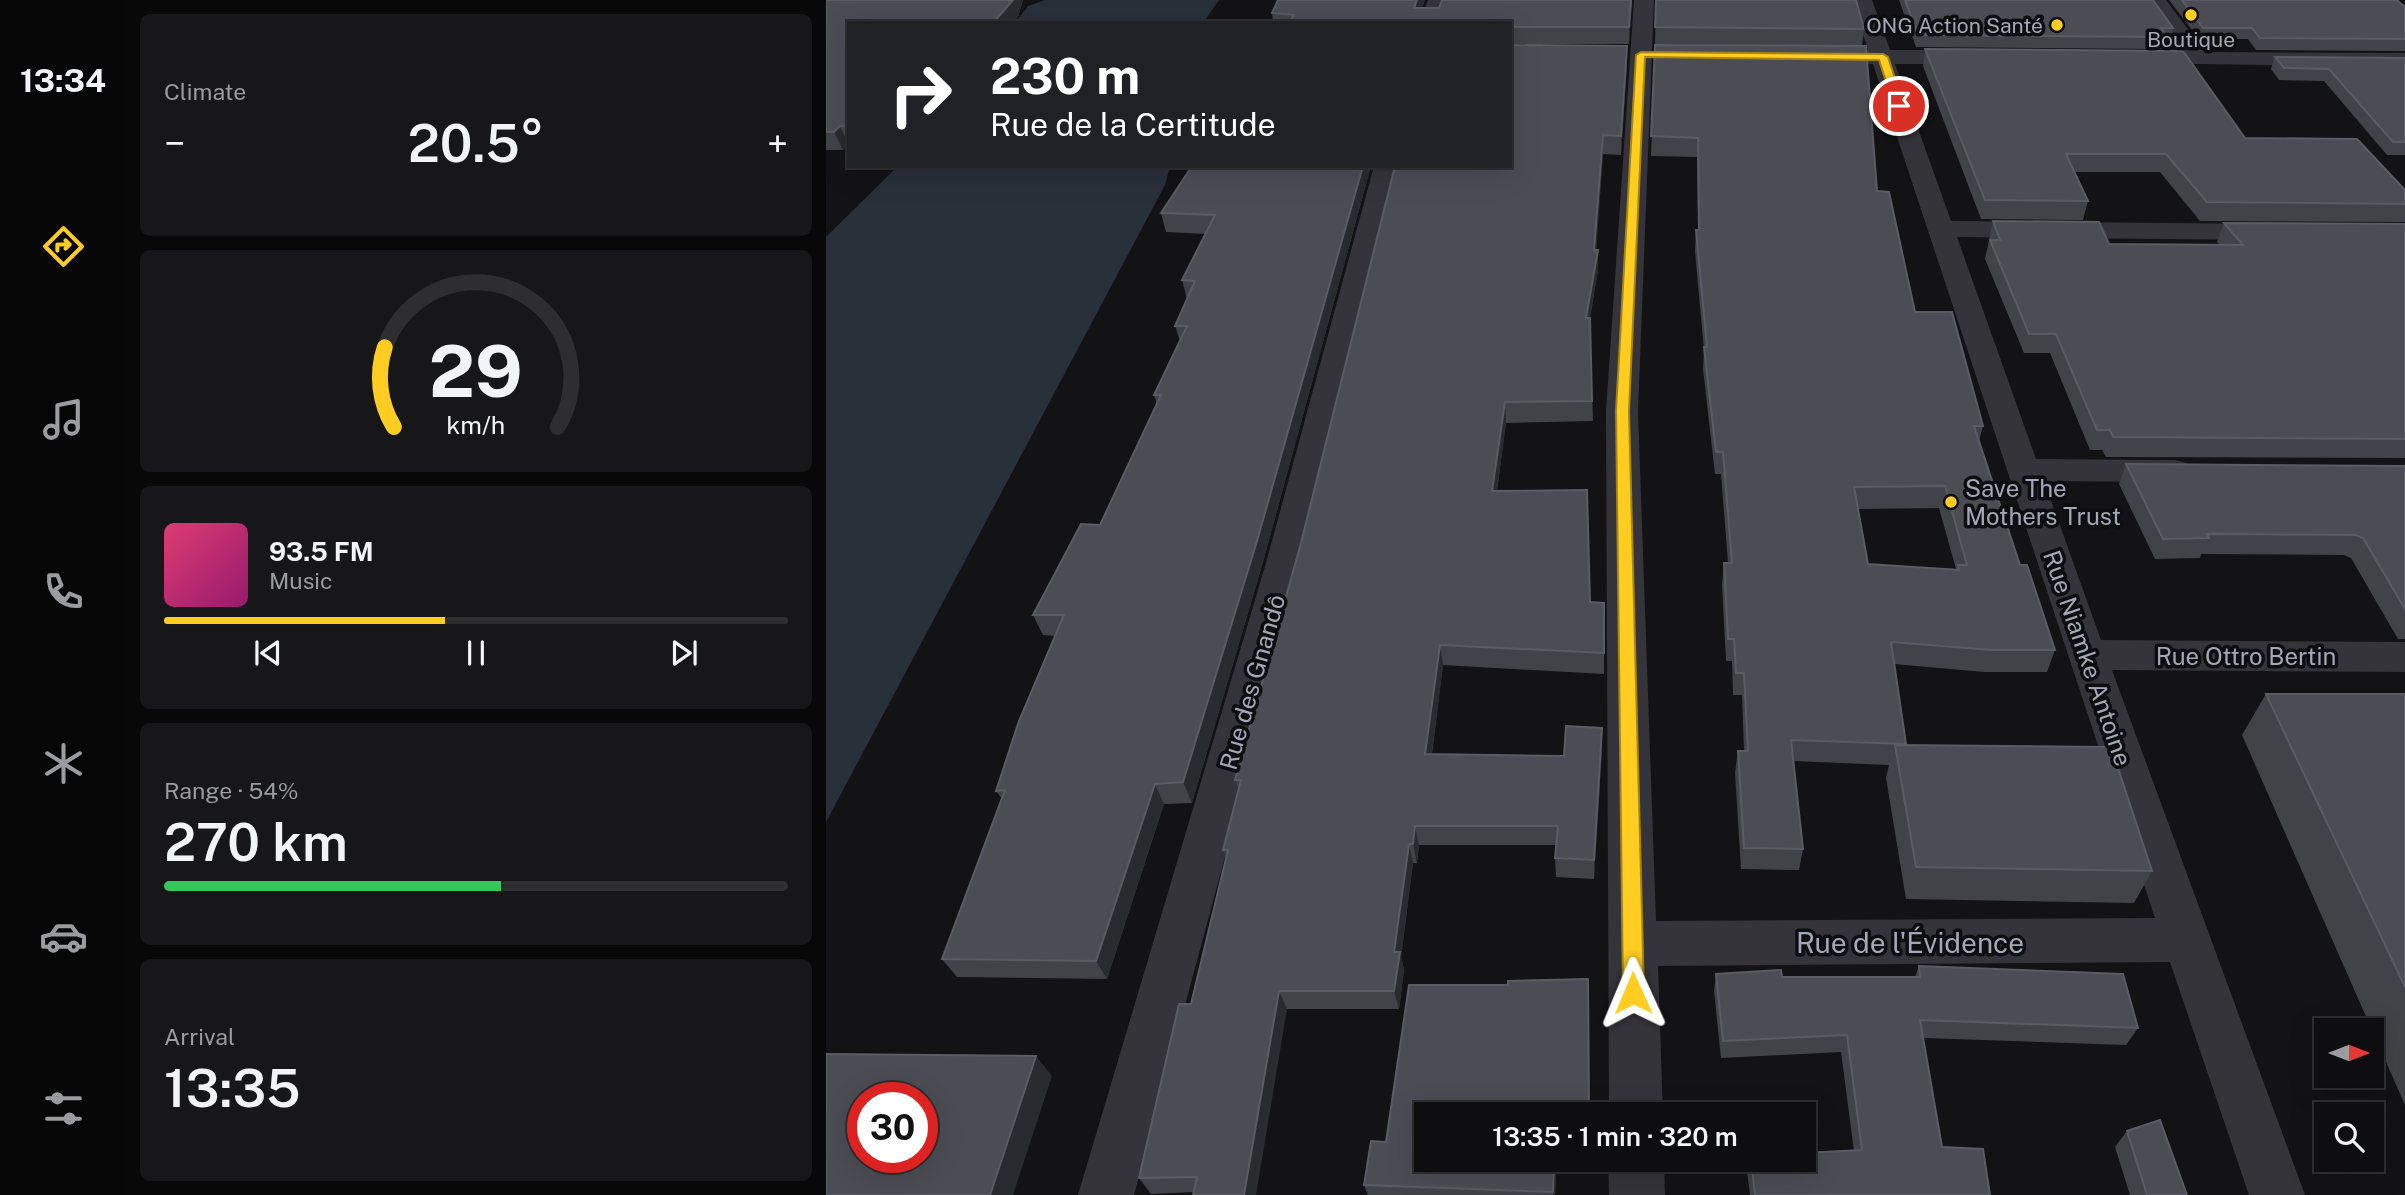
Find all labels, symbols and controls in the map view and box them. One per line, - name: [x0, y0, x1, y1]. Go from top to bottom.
- marker: Boutique: [2183, 7, 2199, 23]
- place label: ONG Action Santé: [1866, 13, 2043, 38]
- marker: ONG Action Santé: [2049, 17, 2065, 33]
- place label: Boutique: [2147, 27, 2235, 52]
- text: 230 m: [990, 47, 1140, 105]
- icon: right: [875, 49, 966, 140]
- text: 13:34: [20, 62, 106, 99]
- pin: [1869, 76, 1929, 136]
- text: Climate: [164, 78, 246, 105]
- icon: arrive: [1880, 87, 1918, 125]
- text: Rue de la Certitude: [990, 106, 1276, 143]
- text: 20.5°: [408, 113, 544, 174]
- text: −: [164, 121, 185, 166]
- text: +: [767, 121, 788, 166]
- icon: directions: [39, 222, 88, 271]
- text: 29: [429, 329, 523, 414]
- icon: music: [39, 395, 88, 444]
- text: km/h: [447, 410, 505, 440]
- place label: Save The Mothers Trust: [1965, 474, 2121, 530]
- marker: Save The Mothers Trust: [1943, 494, 1959, 510]
- text: 93.5 FM: [269, 536, 374, 567]
- street label: Rue Niamke Antoine: [2038, 547, 2138, 769]
- icon: phone: [39, 567, 88, 616]
- text: Music: [269, 567, 333, 594]
- street label: Rue des Gnandô: [1214, 591, 1290, 773]
- icon: previous: [249, 634, 287, 672]
- icon: pause: [457, 634, 495, 672]
- icon: next: [665, 634, 703, 672]
- street label: Rue Ottro Bertin: [2156, 642, 2336, 670]
- icon: climate: [39, 739, 88, 788]
- text: Range · 54%: [164, 777, 298, 804]
- text: 270 km: [164, 812, 348, 873]
- icon: car: [39, 912, 88, 961]
- street label: Rue de l'Évidence: [1796, 926, 2024, 959]
- position arrow: [1596, 956, 1670, 1030]
- north arrow: [2314, 1018, 2384, 1088]
- map controls: [2314, 1018, 2384, 1172]
- text: Arrival: [164, 1023, 235, 1050]
- text: 13:35: [164, 1058, 301, 1119]
- speed limit sign: 30: [847, 1082, 938, 1173]
- icon: filters: [39, 1084, 88, 1133]
- button: search: [2314, 1102, 2384, 1172]
- text: 13:35 · 1 min · 320 m: [1492, 1121, 1738, 1152]

